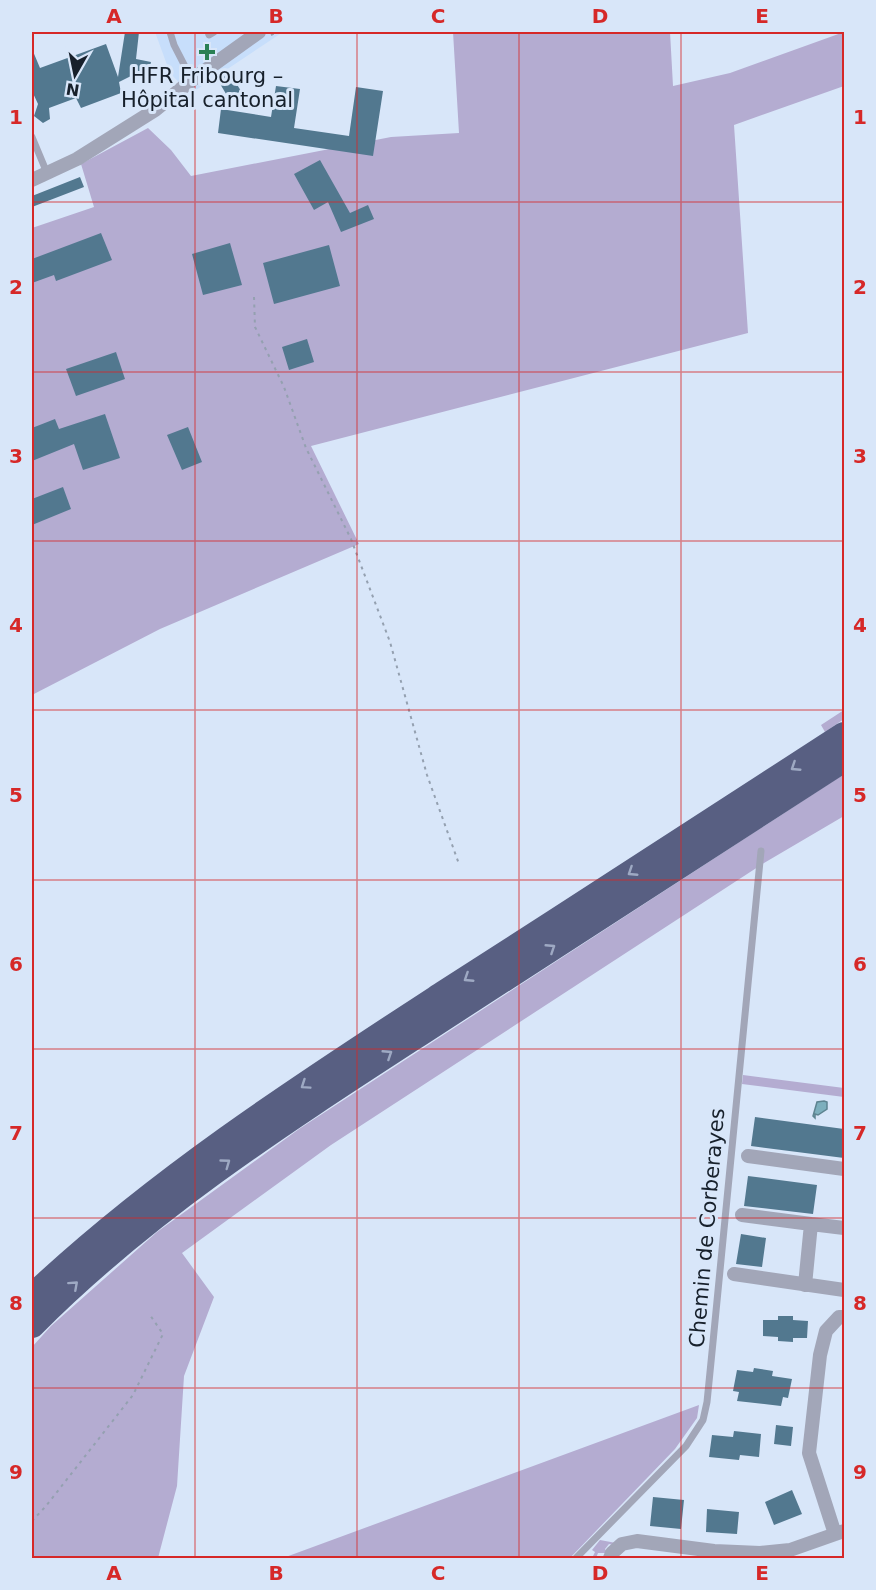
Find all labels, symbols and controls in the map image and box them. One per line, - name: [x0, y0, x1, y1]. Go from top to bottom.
- text: A: [106, 4, 122, 28]
- text: B: [268, 4, 284, 28]
- text: C: [431, 4, 445, 28]
- text: D: [592, 4, 608, 28]
- text: E: [755, 4, 769, 28]
- marker: HFR Fribourg – Hôpital cantonal: [198, 43, 216, 61]
- north arrow: [45, 45, 105, 105]
- place label: HFR Fribourg – Hôpital cantonal: [121, 64, 293, 112]
- text: N: [65, 79, 81, 100]
- text: 1: [9, 105, 23, 129]
- text: 1: [853, 105, 867, 129]
- text: 2: [9, 275, 23, 299]
- text: 2: [853, 275, 867, 299]
- text: 3: [9, 444, 23, 468]
- text: 3: [853, 444, 867, 468]
- text: 4: [9, 613, 23, 637]
- text: 4: [853, 613, 867, 637]
- one-way arrow: [791, 759, 802, 770]
- text: 5: [9, 783, 23, 807]
- text: 5: [853, 783, 867, 807]
- one-way arrow: [627, 865, 638, 876]
- one-way arrow: [544, 944, 555, 955]
- text: 6: [9, 952, 23, 976]
- text: 6: [853, 952, 867, 976]
- one-way arrow: [464, 971, 474, 983]
- one-way arrow: [381, 1050, 392, 1061]
- one-way arrow: [300, 1078, 311, 1089]
- street label: Chemin de Corberayes: [685, 1107, 729, 1349]
- text: 7: [9, 1121, 23, 1145]
- text: 7: [853, 1121, 867, 1145]
- one-way arrow: [220, 1159, 231, 1170]
- one-way arrow: [67, 1281, 78, 1292]
- text: 8: [9, 1291, 23, 1315]
- text: 8: [853, 1291, 867, 1315]
- text: 9: [9, 1460, 23, 1484]
- text: 9: [853, 1460, 867, 1484]
- text: A: [106, 1561, 122, 1585]
- text: B: [268, 1561, 284, 1585]
- text: C: [431, 1561, 445, 1585]
- text: D: [592, 1561, 608, 1585]
- text: E: [755, 1561, 769, 1585]

